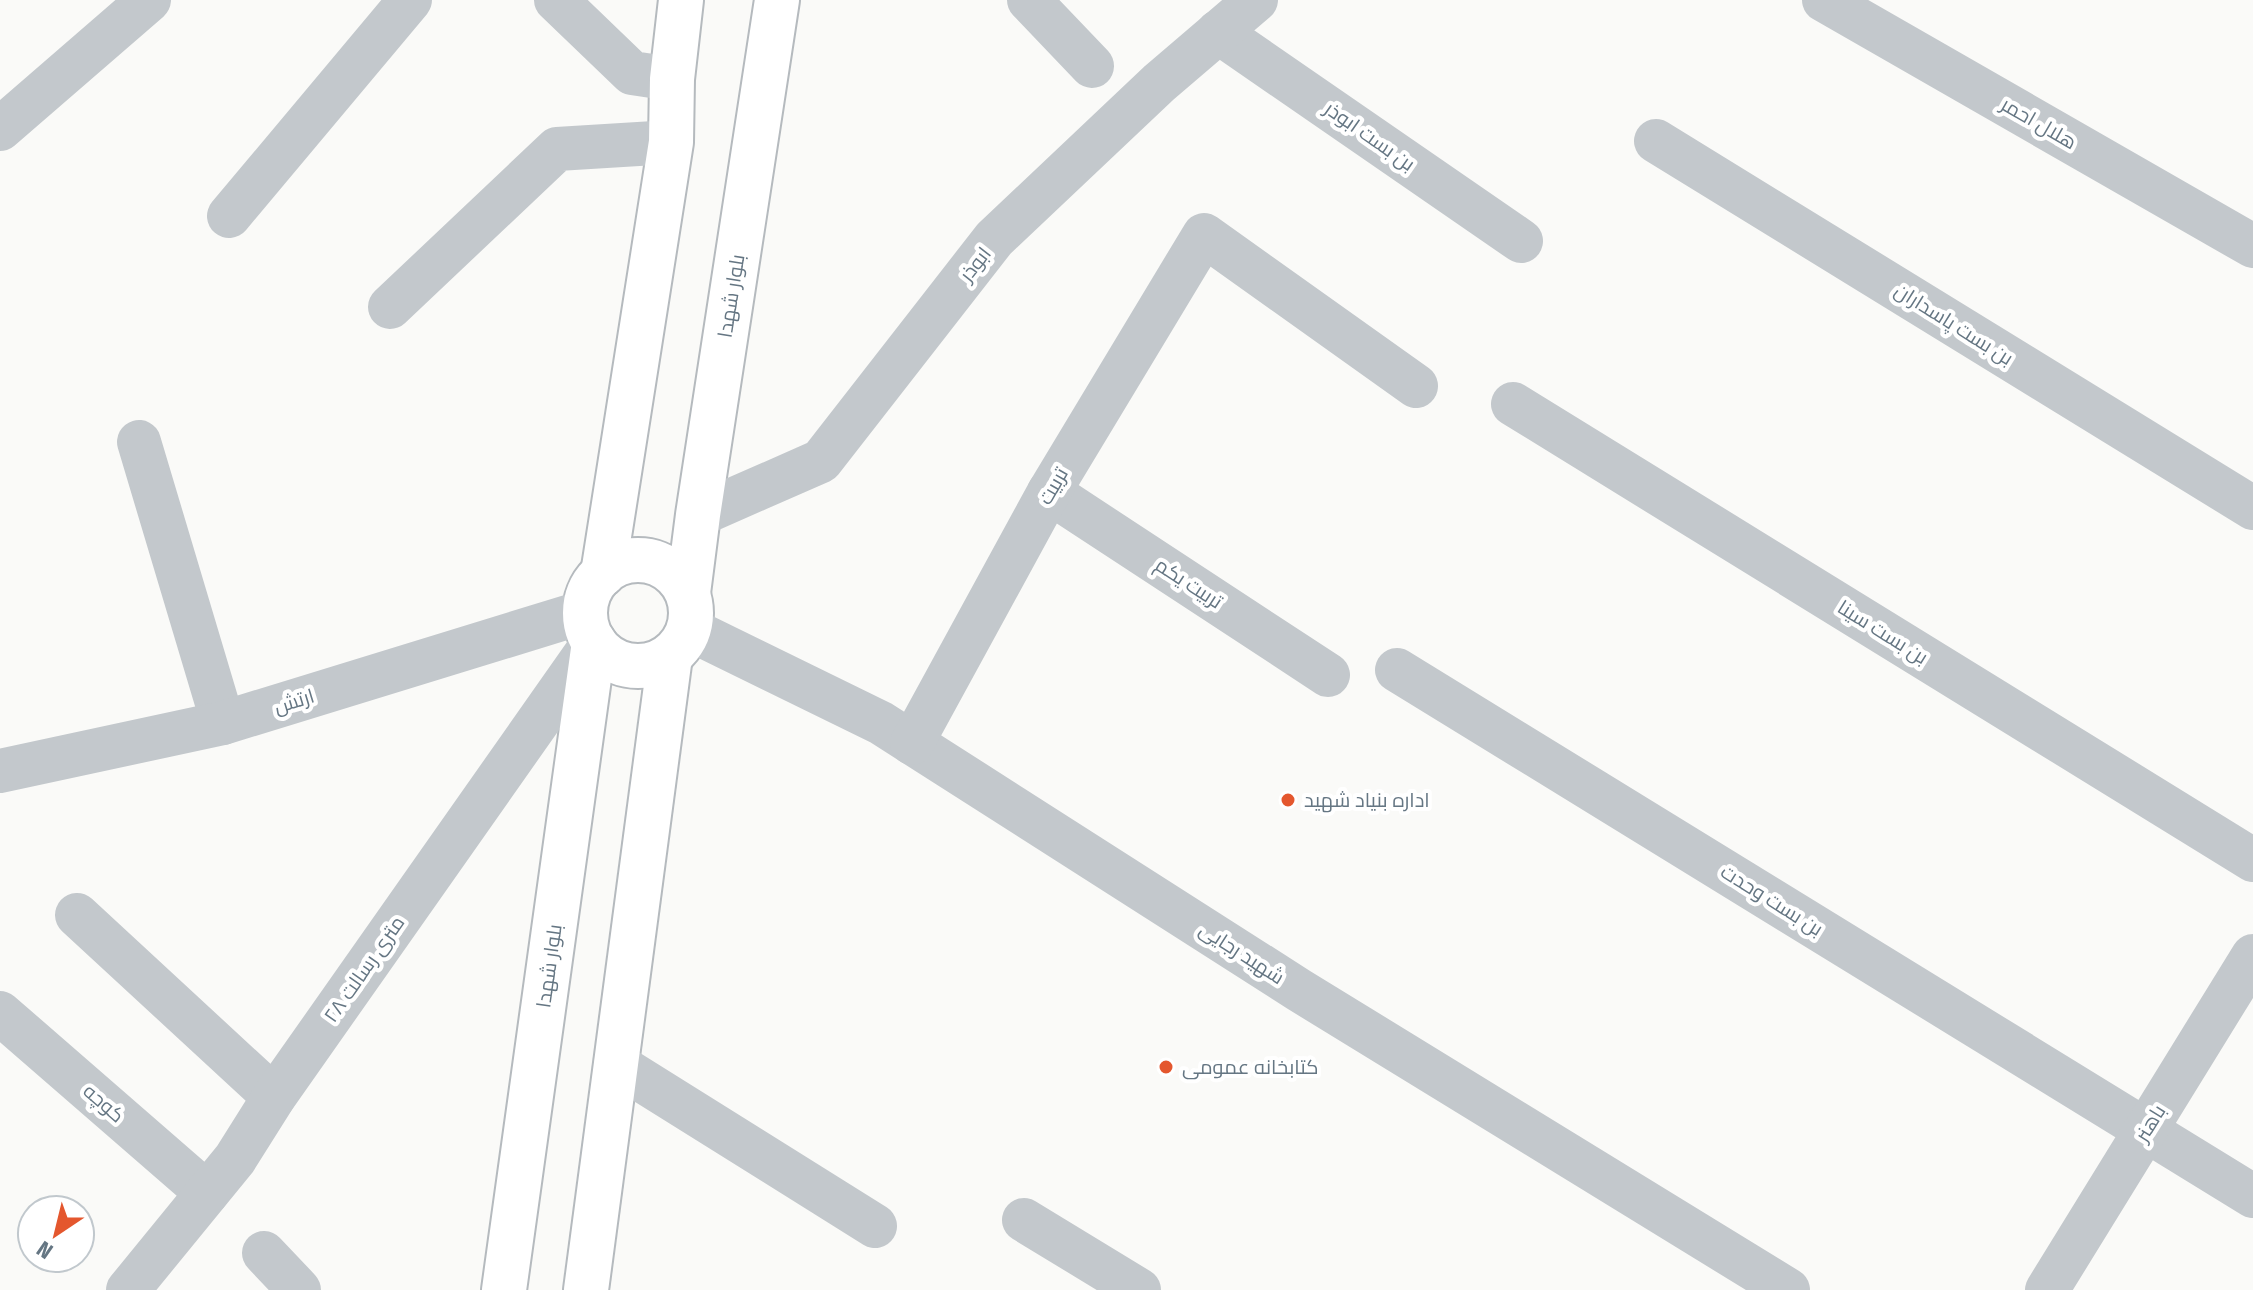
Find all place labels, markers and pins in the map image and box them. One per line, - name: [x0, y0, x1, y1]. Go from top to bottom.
- place label: اداره بنیاد شهید: [1304, 788, 1430, 813]
- marker: اداره بنیاد شهید: [1279, 791, 1297, 809]
- place label: کتابخانه عمومی: [1182, 1055, 1319, 1080]
- marker: کتابخانه عمومی: [1157, 1058, 1175, 1076]

